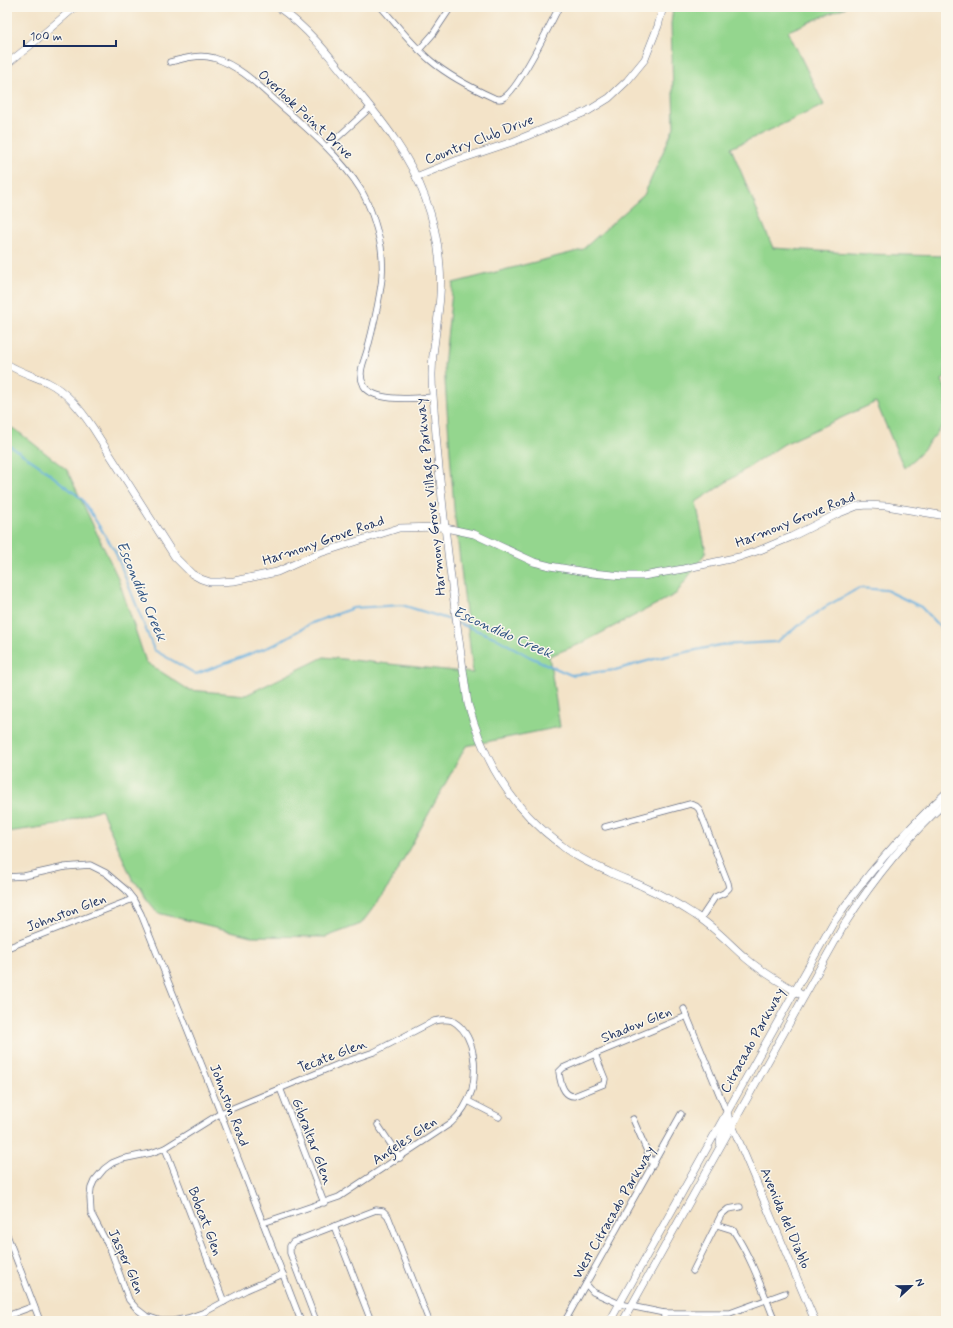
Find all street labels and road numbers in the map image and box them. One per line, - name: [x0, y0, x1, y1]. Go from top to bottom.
- street label: Overlook Point Drive: [254, 66, 357, 163]
- street label: Country Club Drive: [422, 111, 536, 169]
- street label: Harmony Grove Village Parkway: [412, 397, 452, 597]
- street label: Harmony Grove Road: [733, 488, 858, 552]
- street label: Harmony Grove Road: [260, 512, 387, 570]
- street label: Johnston Glen: [24, 890, 109, 936]
- street label: Citracado Parkway: [716, 985, 789, 1096]
- street label: Shadow Glen: [598, 1003, 674, 1047]
- street label: Tecate Glen: [295, 1035, 369, 1077]
- street label: Johnston Road: [205, 1062, 253, 1149]
- street label: Gibraltar Glen: [287, 1096, 337, 1187]
- street label: Angeles Glen: [369, 1113, 442, 1171]
- street label: West Citracado Parkway: [568, 1143, 659, 1282]
- street label: Avenida del Diablo: [756, 1165, 815, 1272]
- street label: Bobcat Glen: [184, 1184, 226, 1258]
- street label: Jasper Glen: [104, 1226, 148, 1297]

